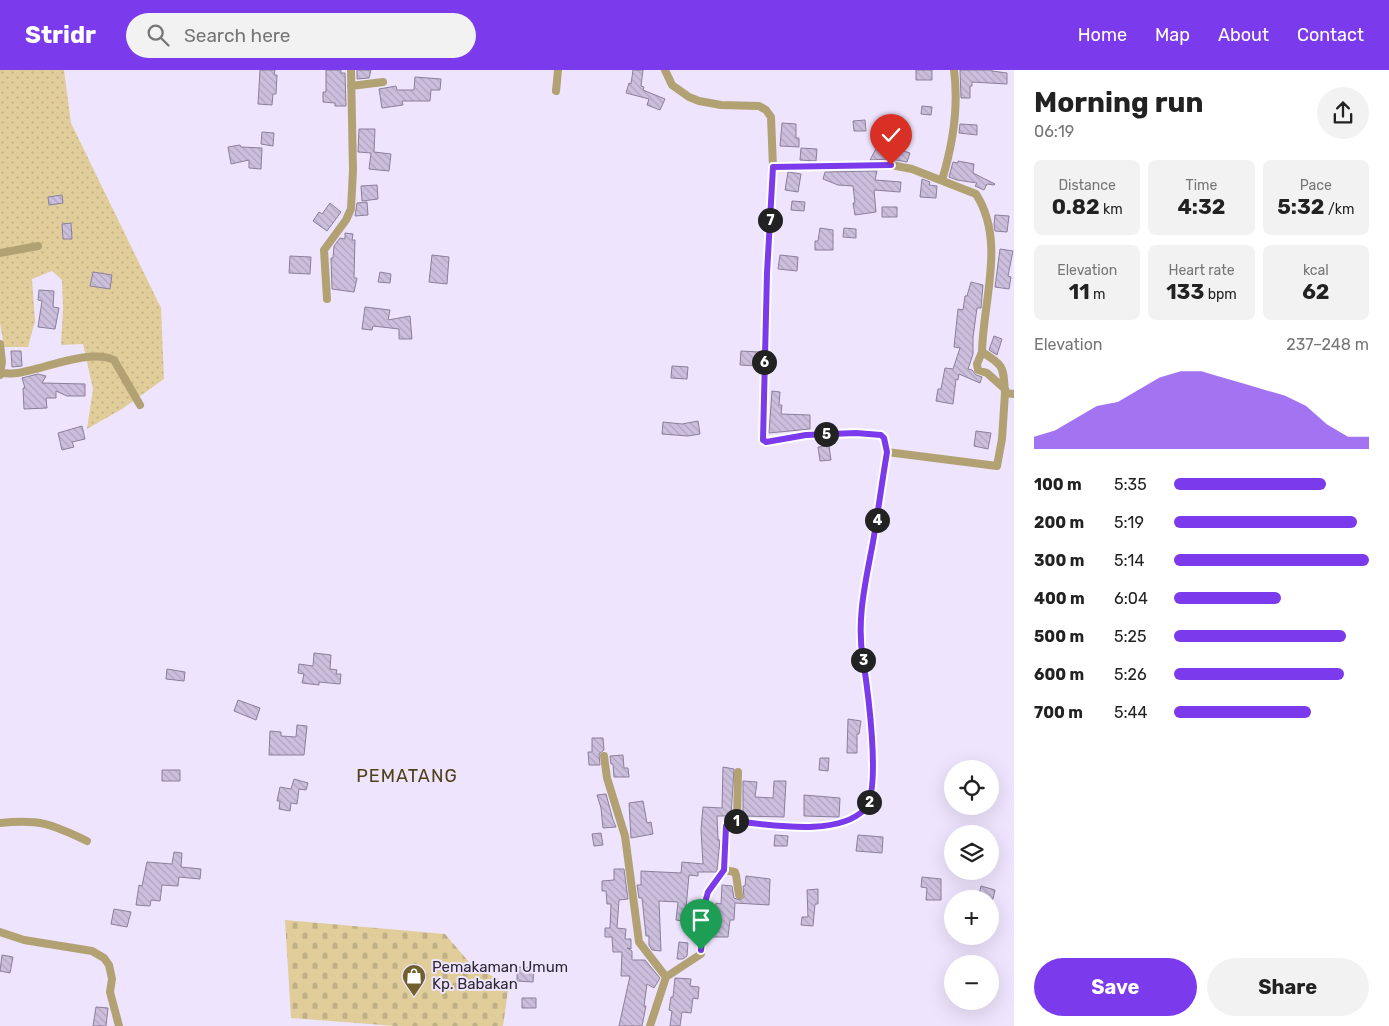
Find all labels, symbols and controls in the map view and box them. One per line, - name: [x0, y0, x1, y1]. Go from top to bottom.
- search box: [126, 13, 476, 58]
- text: Stridr: [25, 21, 96, 49]
- icon: search: [144, 21, 172, 49]
- text: Search here: [184, 24, 291, 47]
- text: Home: [1078, 24, 1127, 46]
- text: Map: [1155, 24, 1190, 46]
- text: About: [1218, 24, 1269, 46]
- text: Contact: [1297, 24, 1364, 46]
- text: Morning run: [1034, 86, 1203, 119]
- button: share: [1317, 87, 1369, 139]
- pin: [870, 114, 912, 165]
- icon: check: [877, 121, 905, 149]
- text: 06:19: [1034, 122, 1074, 141]
- text: Distance: [1058, 177, 1116, 194]
- text: Time: [1186, 177, 1217, 194]
- text: Pace: [1300, 177, 1332, 194]
- text: 0.82: [1052, 194, 1100, 219]
- text: 4:32: [1178, 194, 1225, 219]
- text: 5:32: [1277, 194, 1324, 219]
- text: km: [1100, 201, 1123, 218]
- text: /km: [1324, 201, 1354, 218]
- pin: 7: [758, 208, 782, 232]
- text: 7: [766, 212, 775, 229]
- text: Elevation: [1057, 262, 1117, 279]
- text: Heart rate: [1169, 262, 1234, 279]
- text: kcal: [1303, 262, 1329, 279]
- text: 11: [1069, 279, 1090, 304]
- text: 133: [1166, 279, 1204, 304]
- text: 62: [1302, 279, 1329, 304]
- text: m: [1090, 286, 1106, 303]
- text: bpm: [1204, 286, 1237, 303]
- text: Elevation: [1034, 335, 1103, 354]
- text: 237–248 m: [1286, 335, 1369, 354]
- pin: 6: [752, 350, 776, 374]
- text: 6: [760, 354, 769, 371]
- pin: 5: [814, 422, 838, 446]
- text: 5: [822, 426, 831, 443]
- text: 100 m: [1034, 475, 1082, 494]
- text: 5:35: [1114, 475, 1147, 494]
- pin: 4: [864, 508, 890, 532]
- text: 4: [873, 512, 882, 529]
- text: 200 m: [1034, 513, 1084, 532]
- text: 5:19: [1114, 513, 1144, 532]
- text: 300 m: [1034, 551, 1084, 570]
- text: 5:14: [1114, 551, 1144, 570]
- text: 400 m: [1034, 589, 1085, 608]
- text: 6:04: [1114, 589, 1148, 608]
- text: 500 m: [1034, 627, 1084, 646]
- text: 5:25: [1114, 627, 1147, 646]
- pin: 3: [850, 648, 876, 672]
- text: 3: [859, 652, 868, 669]
- text: 600 m: [1034, 665, 1084, 684]
- text: 5:26: [1114, 665, 1147, 684]
- text: 700 m: [1034, 703, 1083, 722]
- text: 5:44: [1114, 703, 1147, 722]
- map controls: [944, 760, 999, 1010]
- button: locate: [944, 760, 999, 815]
- district label: PEMATANG: [356, 765, 458, 787]
- pin: 2: [856, 790, 882, 814]
- text: 2: [865, 794, 874, 811]
- pin: 1: [724, 808, 748, 834]
- text: 1: [733, 813, 740, 830]
- button: layers: [944, 825, 999, 880]
- button: +: [944, 890, 999, 945]
- pin: [680, 899, 722, 950]
- icon: arrive: [687, 906, 715, 934]
- button: −: [944, 955, 999, 1010]
- place label: Pemakaman Umum Kp. Babakan: [432, 958, 568, 993]
- button: Save: [1034, 958, 1197, 1016]
- button: Share: [1207, 958, 1369, 1016]
- shop icon: Pemakaman Umum Kp. Babakan: [401, 963, 427, 997]

